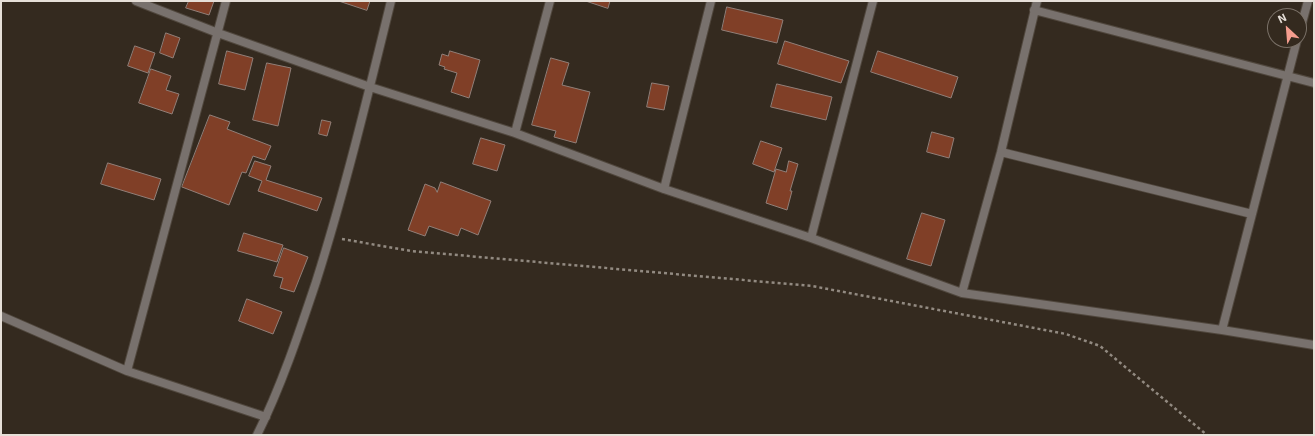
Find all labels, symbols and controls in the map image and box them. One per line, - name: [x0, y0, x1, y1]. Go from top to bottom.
- north arrow: [1267, 8, 1307, 48]
- text: N: [1276, 10, 1288, 25]

